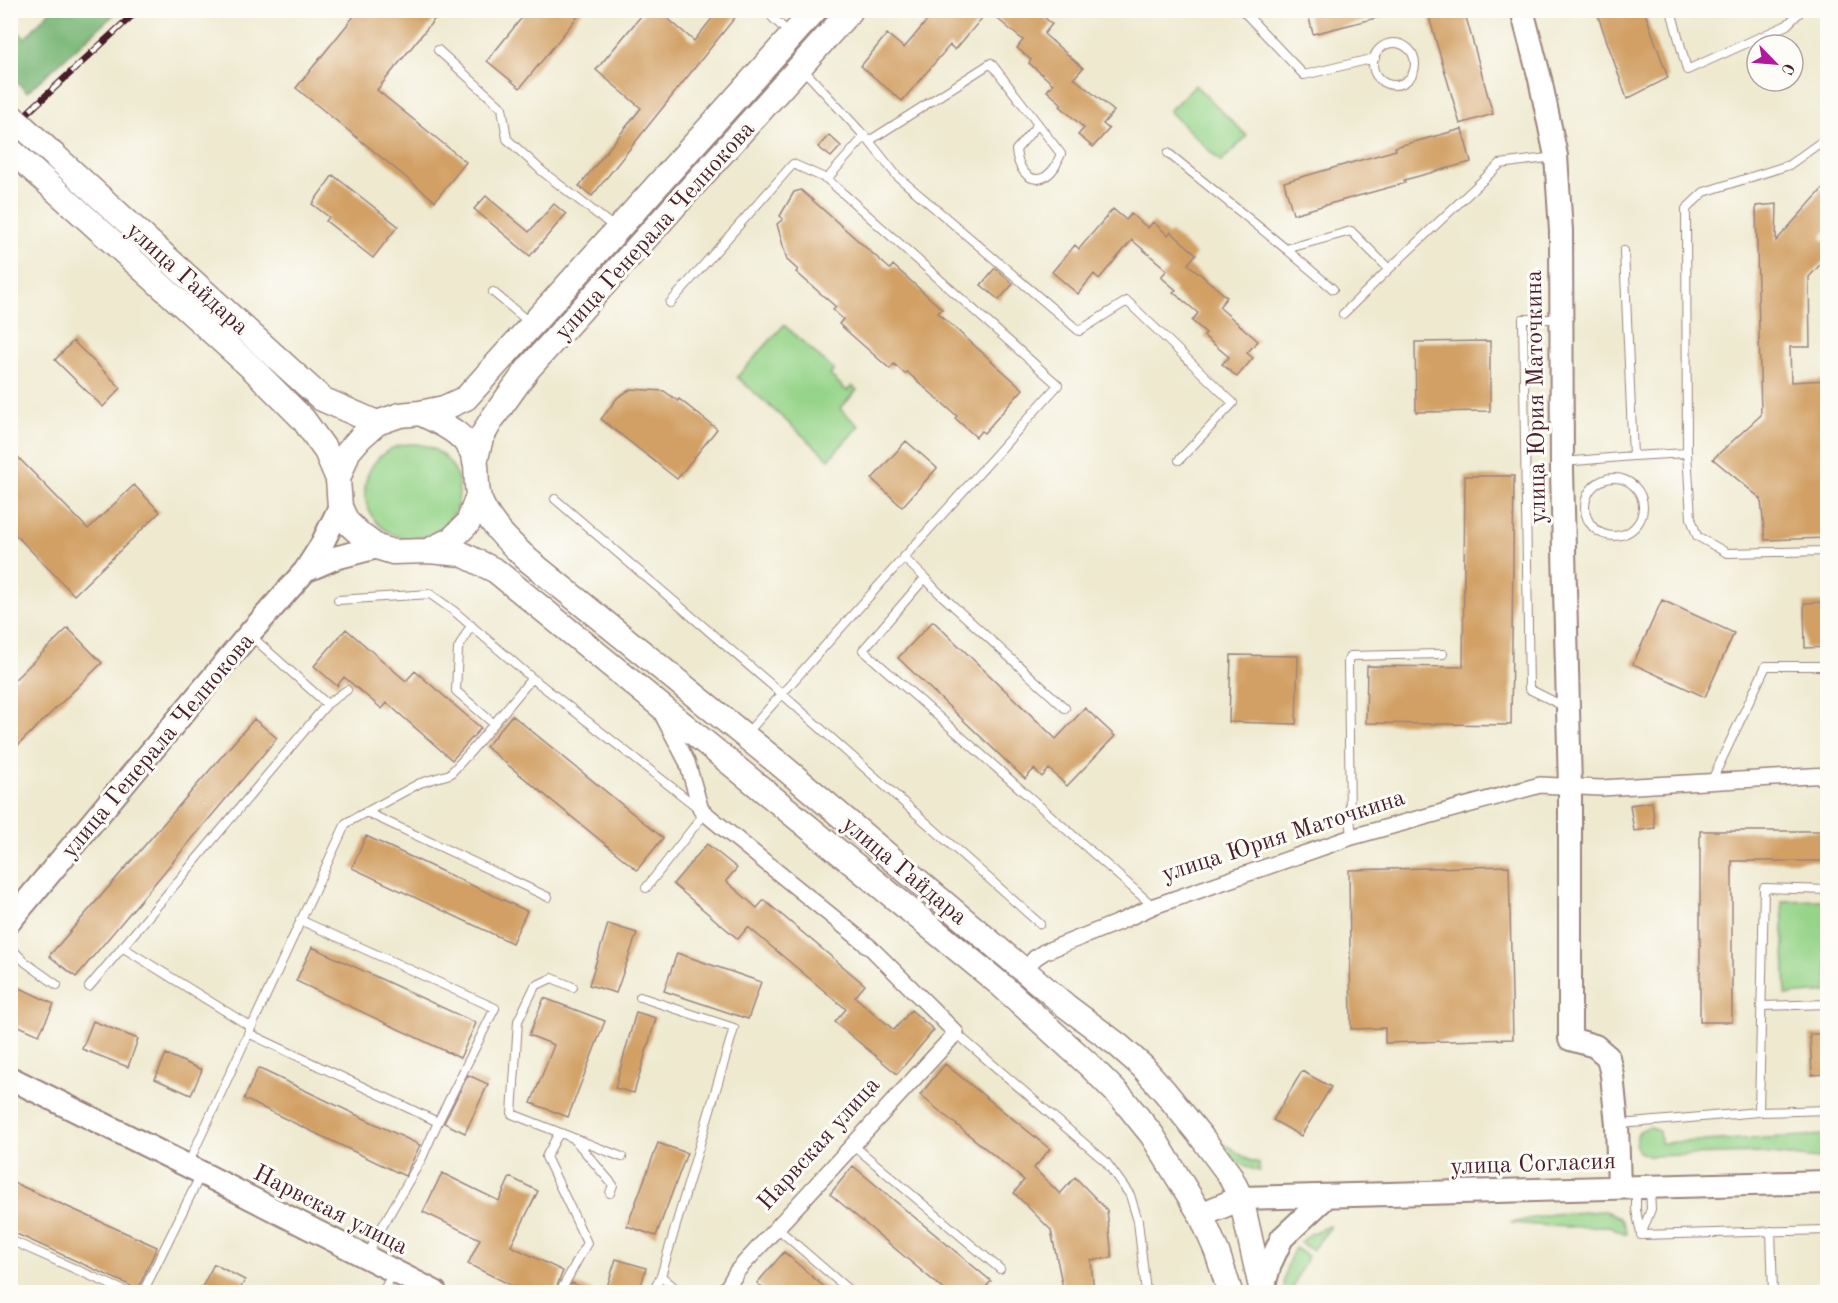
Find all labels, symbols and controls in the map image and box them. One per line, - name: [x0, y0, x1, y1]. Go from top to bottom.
- north arrow: [1745, 33, 1805, 93]
- text: С: [1777, 60, 1796, 77]
- street label: улица Генерала Челнокова: [551, 117, 760, 345]
- street label: улица Гайдара: [121, 219, 252, 340]
- street label: улица Юрия Маточкина: [1523, 270, 1551, 524]
- street label: улица Генерала Челнокова: [58, 629, 259, 863]
- street label: улица Юрия Маточкина: [1159, 786, 1408, 888]
- street label: улица Гайдара: [837, 813, 971, 931]
- street label: Нарвская улица: [754, 1073, 885, 1215]
- street label: улица Согласия: [1450, 1150, 1616, 1180]
- street label: Нарвская улица: [249, 1162, 411, 1260]

